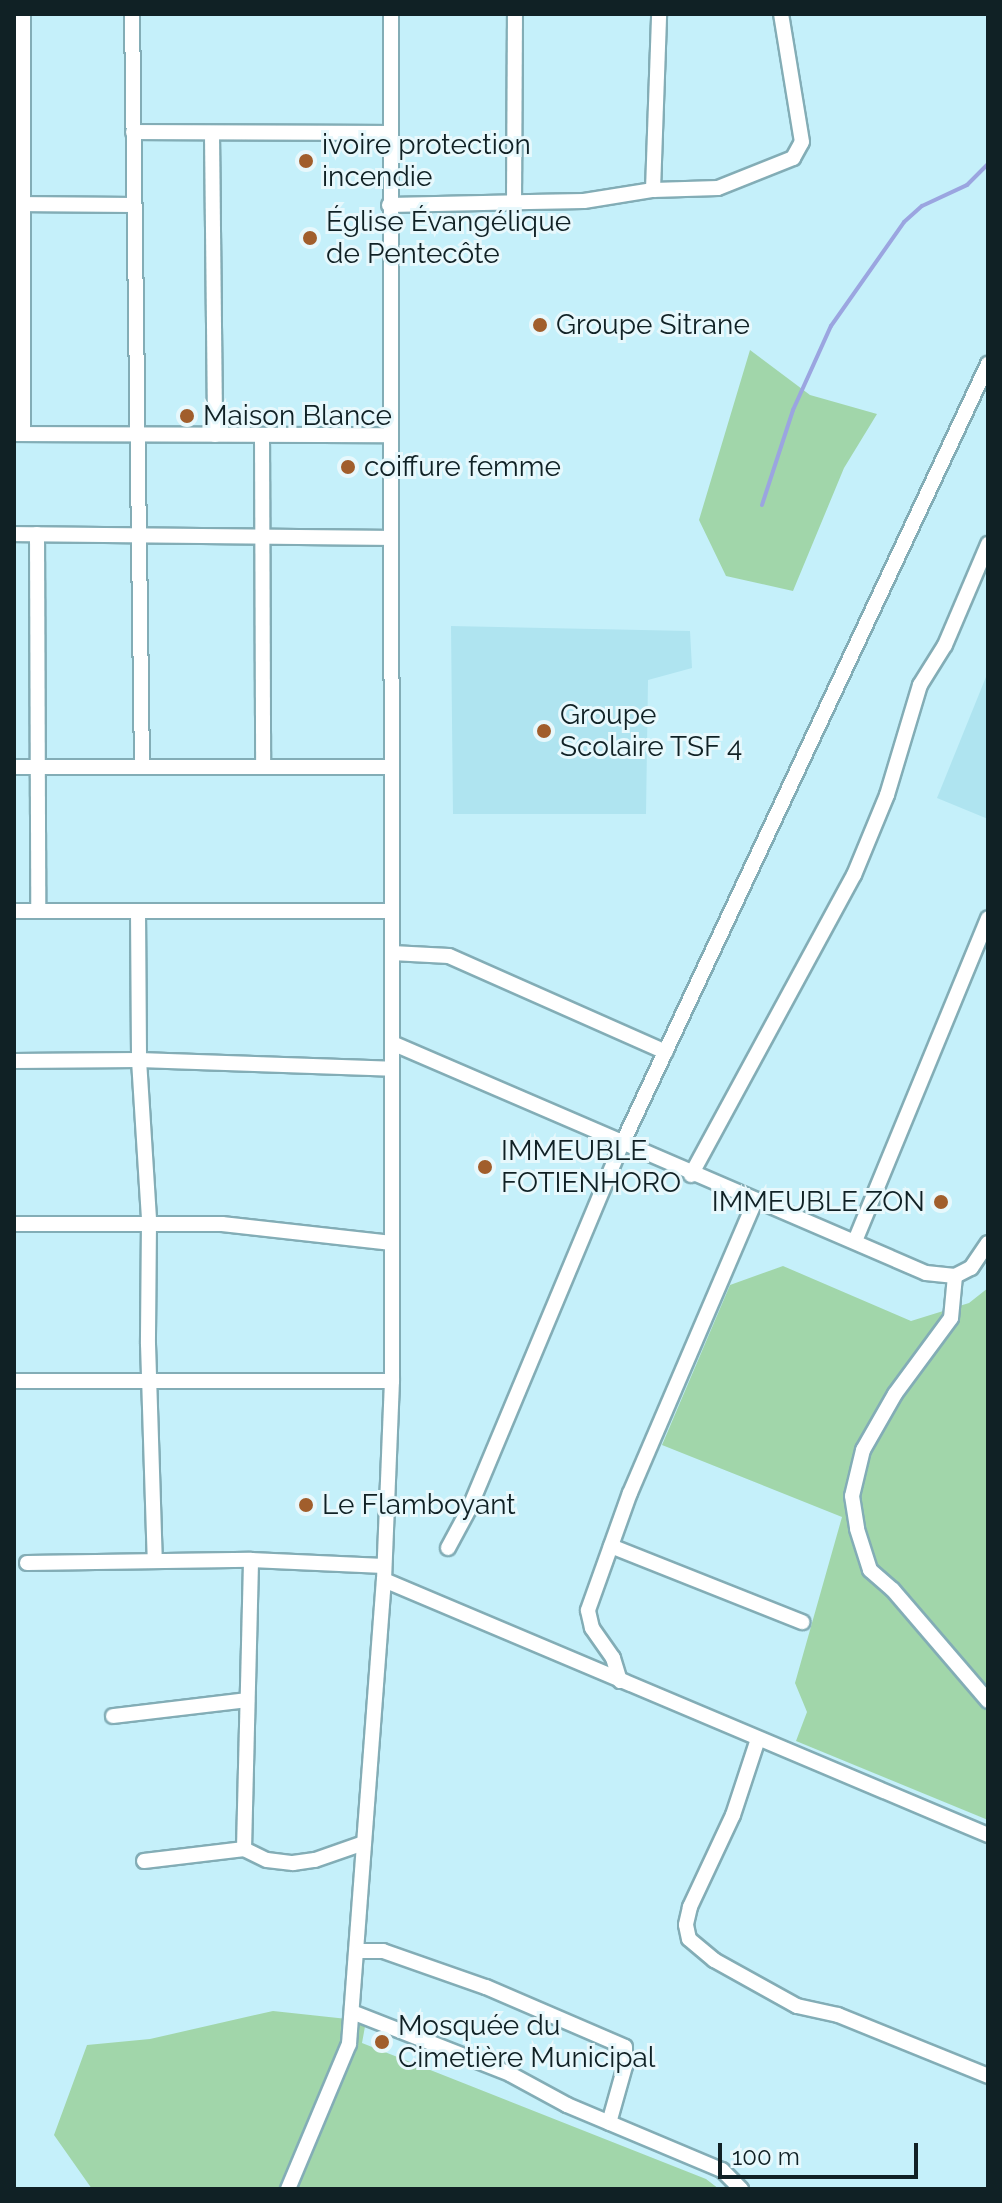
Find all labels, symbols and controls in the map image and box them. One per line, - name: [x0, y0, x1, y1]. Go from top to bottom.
- place label: ivoire protection incendie: [322, 128, 531, 194]
- marker: ivoire protection incendie: [297, 152, 315, 170]
- place label: Église Évangélique de Pentecôte: [326, 205, 571, 271]
- marker: Église Évangélique de Pentecôte: [301, 229, 319, 247]
- place label: Groupe Sitrane: [556, 308, 750, 342]
- marker: Groupe Sitrane: [531, 316, 549, 334]
- place label: Maison Blance: [203, 399, 392, 433]
- marker: Maison Blance: [178, 407, 196, 425]
- place label: coiffure femme: [364, 450, 561, 484]
- marker: coiffure femme: [339, 458, 357, 476]
- place label: Groupe Scolaire TSF 4: [560, 698, 744, 764]
- marker: Groupe Scolaire TSF 4: [535, 722, 553, 740]
- place label: IMMEUBLE FOTIENHORO: [501, 1134, 681, 1200]
- marker: IMMEUBLE FOTIENHORO: [476, 1158, 494, 1176]
- place label: IMMEUBLE ZON: [712, 1185, 925, 1219]
- marker: IMMEUBLE ZON: [932, 1193, 950, 1211]
- place label: Le Flamboyant: [322, 1488, 516, 1522]
- marker: Le Flamboyant: [297, 1496, 315, 1514]
- place label: Mosquée du Cimetière Municipal: [398, 2009, 655, 2075]
- marker: Mosquée du Cimetière Municipal: [373, 2033, 391, 2051]
- scale bar: [722, 2127, 922, 2177]
- text: 100 m: [732, 2142, 800, 2171]

